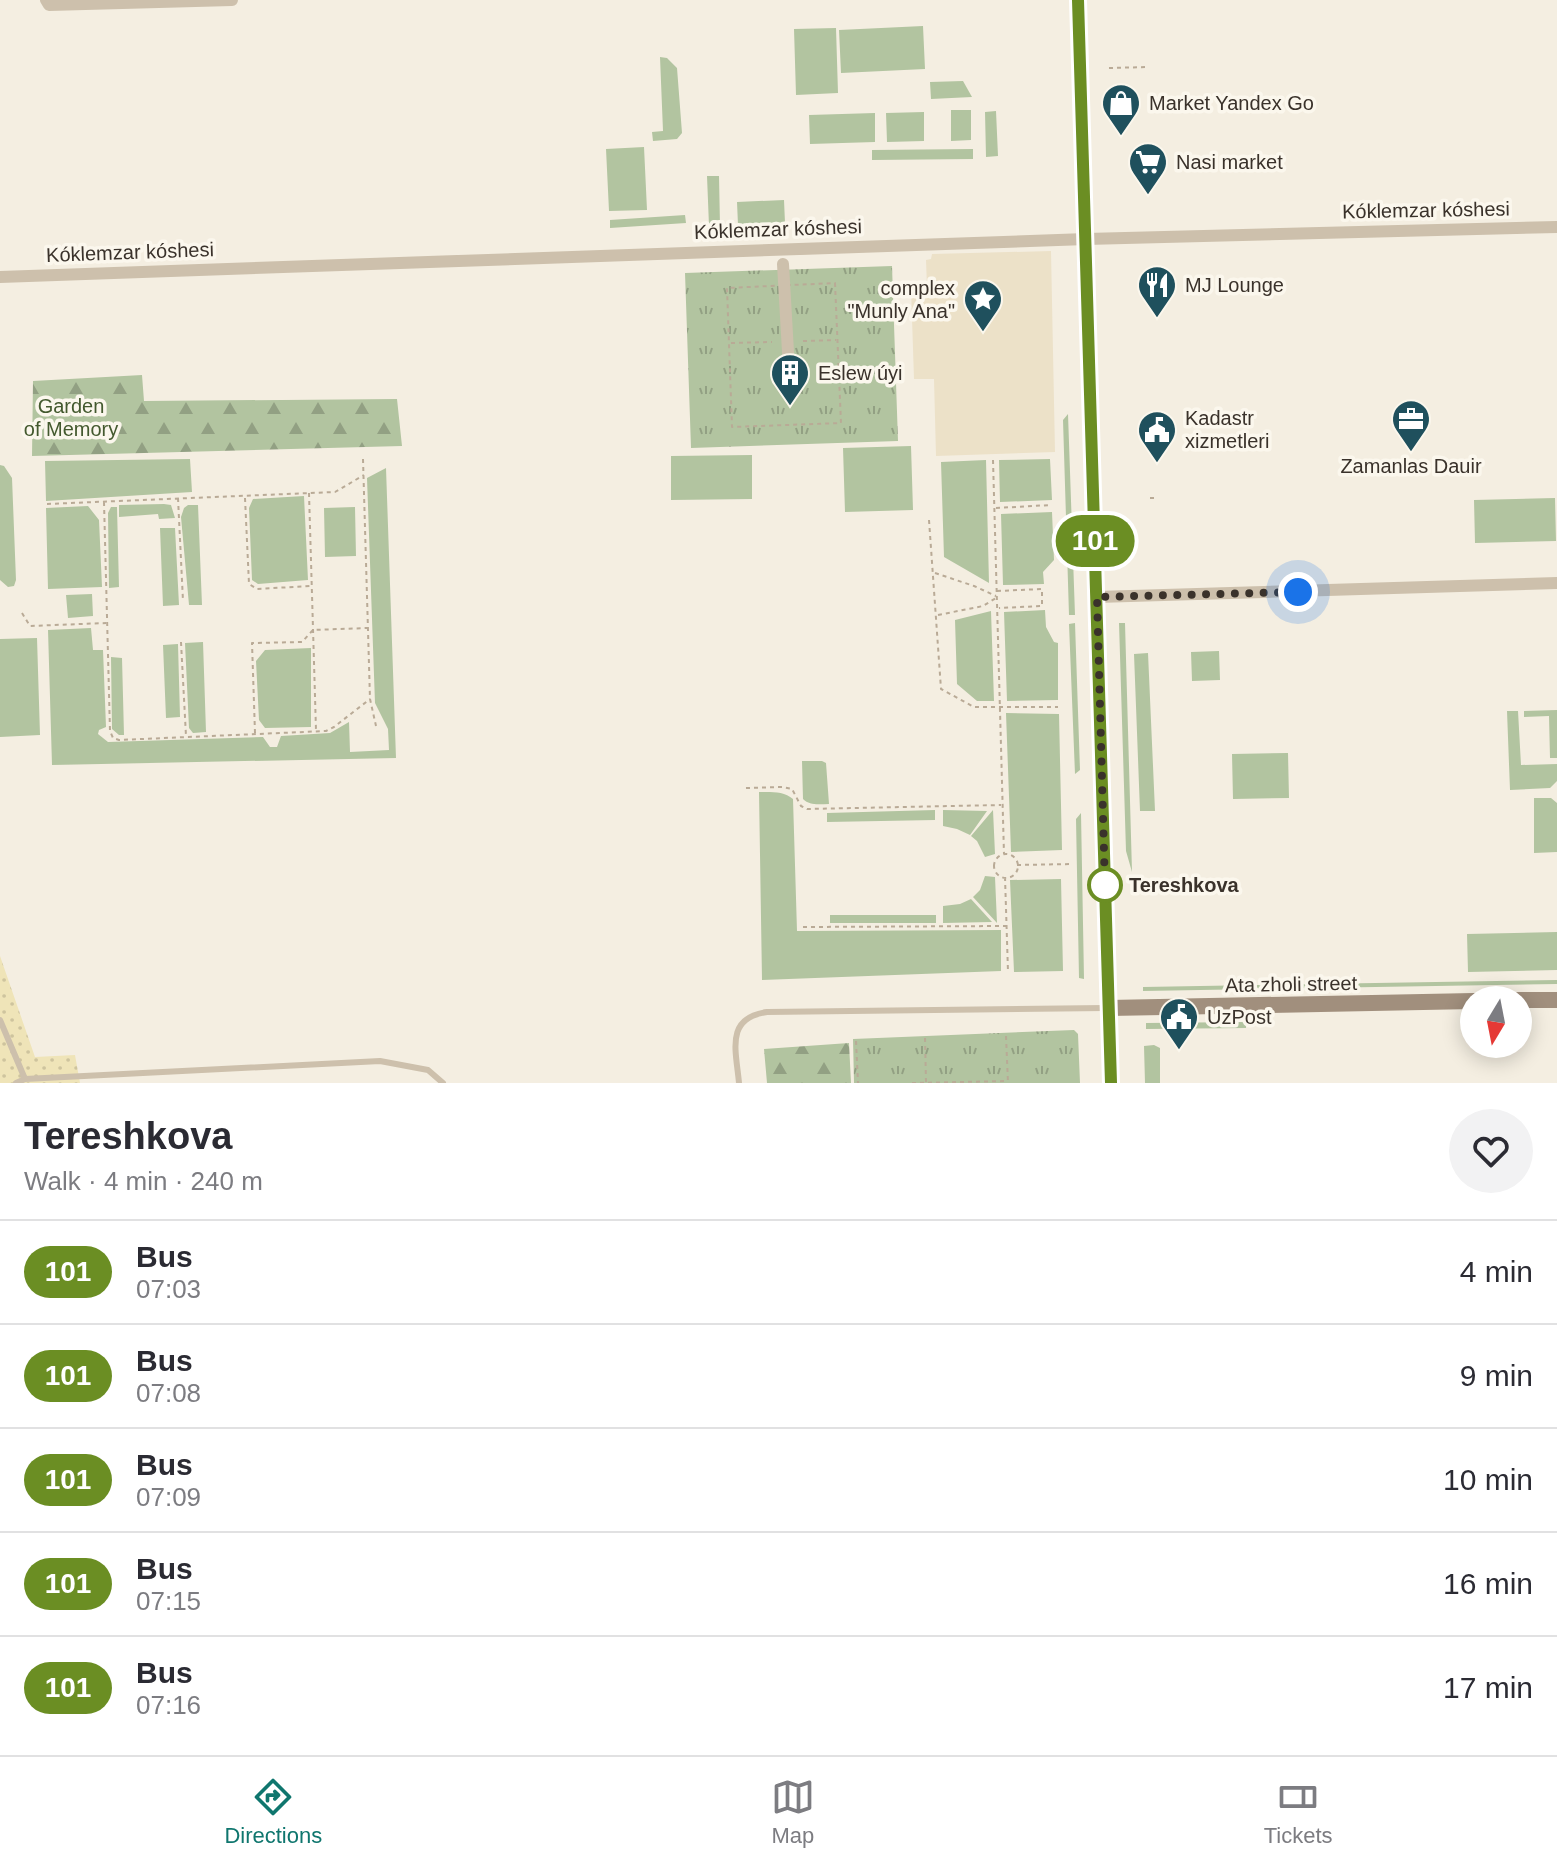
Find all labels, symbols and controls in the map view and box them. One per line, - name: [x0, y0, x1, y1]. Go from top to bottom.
- shop icon: Market Yandex Go: [1100, 82, 1142, 137]
- place label: Market Yandex Go: [1149, 92, 1314, 114]
- supermarket icon: Nasi market: [1127, 141, 1169, 196]
- place label: Nasi market: [1176, 151, 1283, 173]
- street label: Kóklemzar kóshesi: [1342, 198, 1510, 222]
- street label: Kóklemzar kóshesi: [694, 215, 862, 243]
- street label: Kóklemzar kóshesi: [46, 238, 214, 266]
- restaurant icon: MJ Lounge: [1136, 264, 1178, 319]
- place label: MJ Lounge: [1185, 274, 1284, 296]
- place label: complex "Munly Ana": [847, 277, 955, 322]
- place icon: complex "Munly Ana": [962, 278, 1004, 333]
- building icon: Eslew úyi: [769, 352, 811, 407]
- place label: Eslew úyi: [818, 362, 902, 384]
- park label: Garden of Memory: [24, 395, 118, 440]
- office icon: Zamanlas Dauir: [1390, 398, 1432, 453]
- place label: Kadastr xizmetleri: [1185, 407, 1269, 452]
- public building icon: Kadastr xizmetleri: [1136, 409, 1178, 464]
- place label: Zamanlas Dauir: [1340, 455, 1482, 477]
- line badge: 101: [1049, 515, 1141, 567]
- text: 101: [1072, 525, 1118, 556]
- your location: [1278, 572, 1318, 612]
- marker: Tereshkova: [1088, 868, 1122, 902]
- place label: Tereshkova: [1129, 874, 1240, 896]
- street label: Ata zholi street: [1225, 972, 1358, 996]
- north arrow: [1460, 986, 1532, 1058]
- map controls: [1460, 986, 1532, 1058]
- public building icon: UzPost: [1158, 996, 1200, 1051]
- place label: UzPost: [1207, 1006, 1272, 1028]
- button: heart: [1449, 1109, 1533, 1193]
- text: Tereshkova: [24, 1115, 232, 1157]
- text: Walk · 4 min · 240 m: [24, 1166, 263, 1196]
- text: Bus: [136, 1240, 193, 1273]
- text: 4 min: [1460, 1255, 1533, 1288]
- text: 101: [45, 1256, 91, 1287]
- text: 07:03: [136, 1274, 201, 1304]
- text: Bus: [136, 1344, 193, 1377]
- text: 9 min: [1460, 1359, 1533, 1392]
- text: 101: [45, 1360, 91, 1391]
- text: 07:08: [136, 1378, 201, 1408]
- text: Bus: [136, 1448, 193, 1481]
- text: 10 min: [1443, 1463, 1533, 1496]
- text: 101: [45, 1464, 91, 1495]
- text: 07:09: [136, 1482, 201, 1512]
- text: Bus: [136, 1552, 193, 1585]
- text: 16 min: [1443, 1567, 1533, 1600]
- text: 101: [45, 1568, 91, 1599]
- text: 07:15: [136, 1586, 201, 1616]
- text: Bus: [136, 1656, 193, 1689]
- text: 17 min: [1443, 1671, 1533, 1704]
- text: 101: [45, 1672, 91, 1703]
- text: 07:16: [136, 1690, 201, 1720]
- tab: Directions: [224, 1775, 322, 1849]
- tab: Map: [771, 1775, 815, 1849]
- tab: Tickets: [1264, 1775, 1333, 1849]

